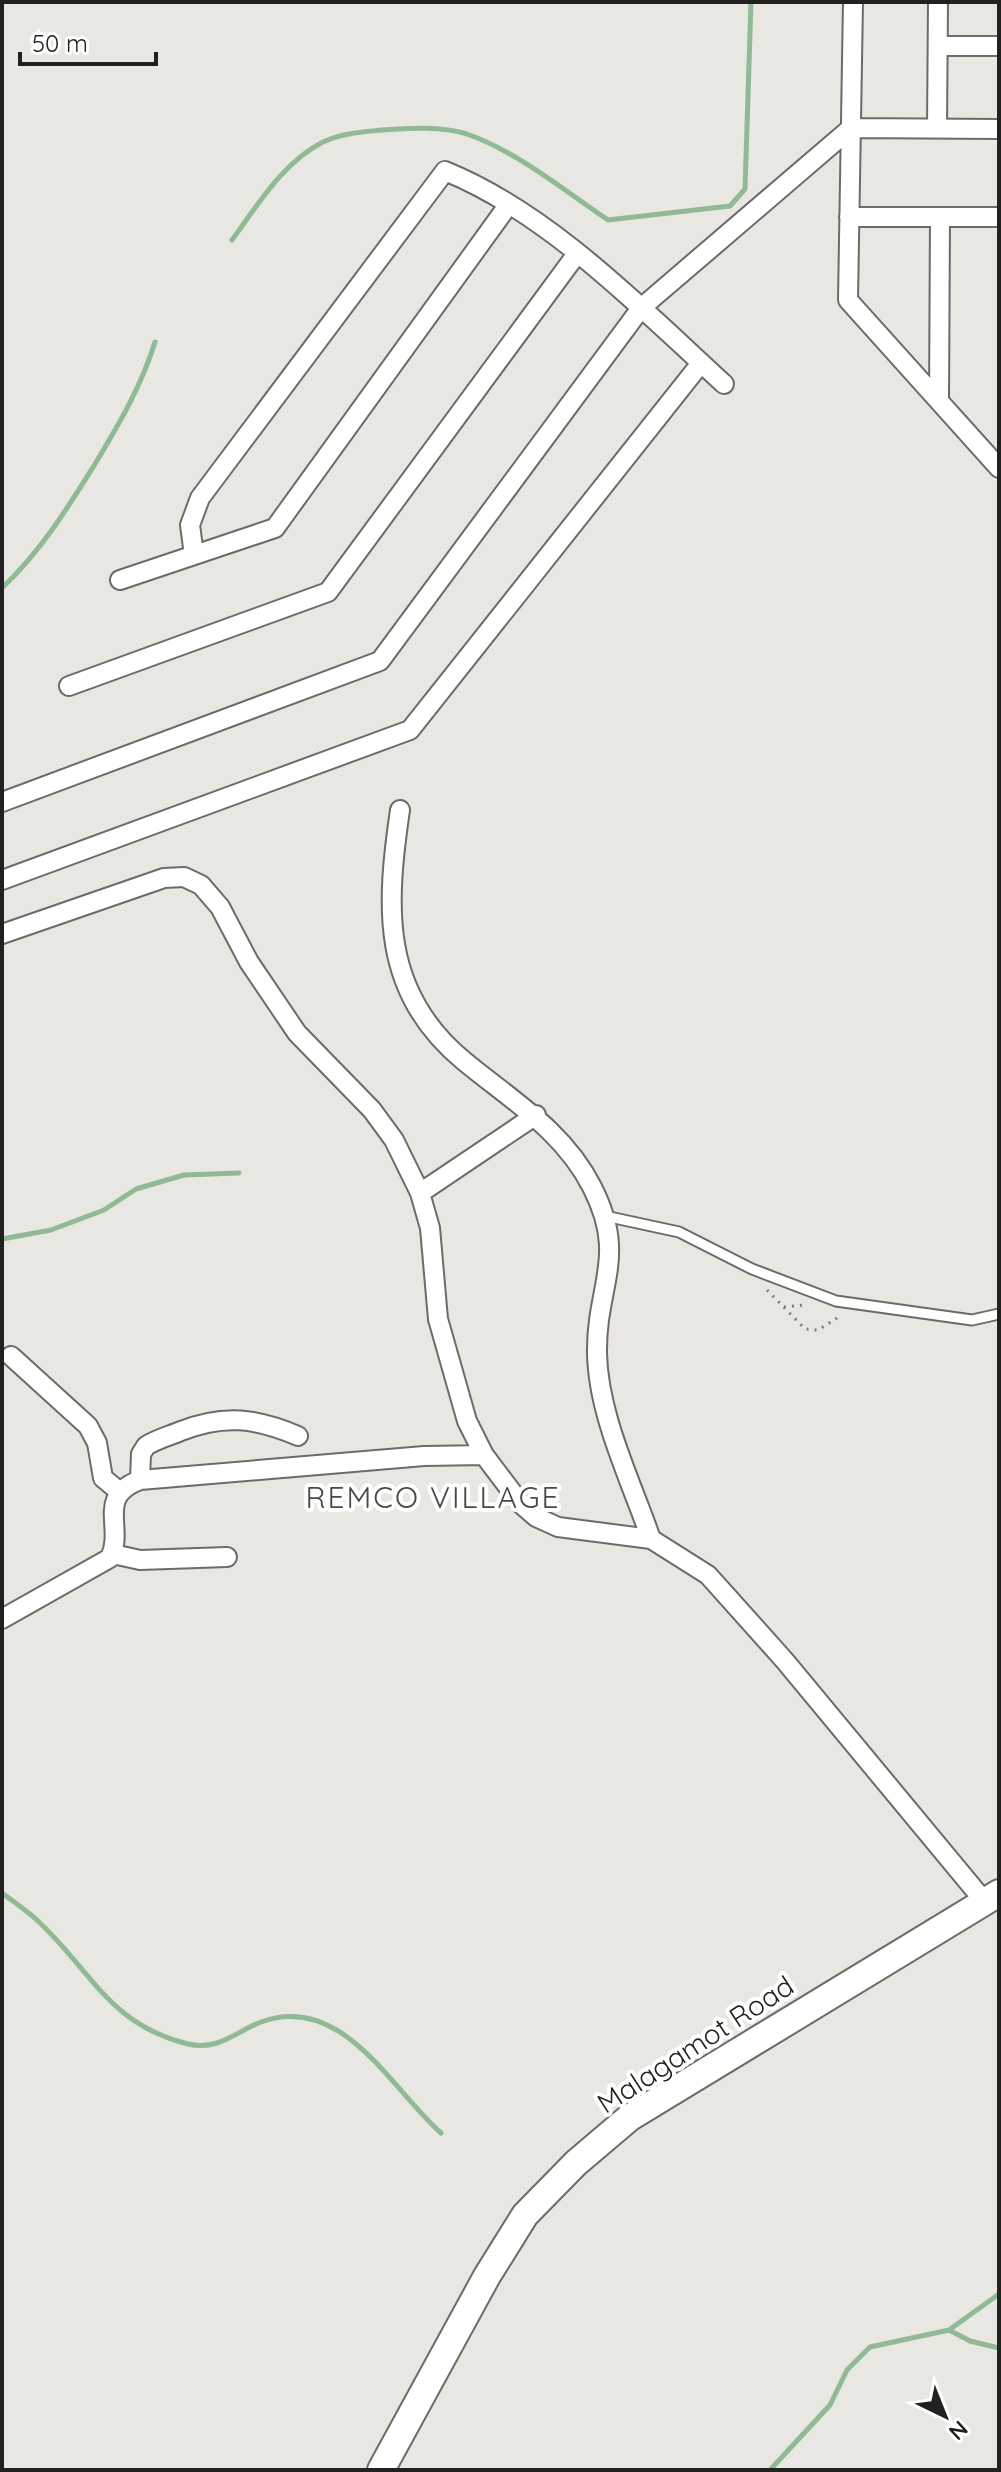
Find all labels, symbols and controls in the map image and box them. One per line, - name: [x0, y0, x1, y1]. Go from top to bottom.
- scale bar: [20, 16, 156, 66]
- text: 50 m: [32, 28, 88, 58]
- district label: REMCO VILLAGE: [305, 1478, 561, 1516]
- street label: Malagamot Road: [590, 1968, 800, 2120]
- north arrow: [905, 2376, 985, 2456]
- text: N: [943, 2415, 974, 2446]

